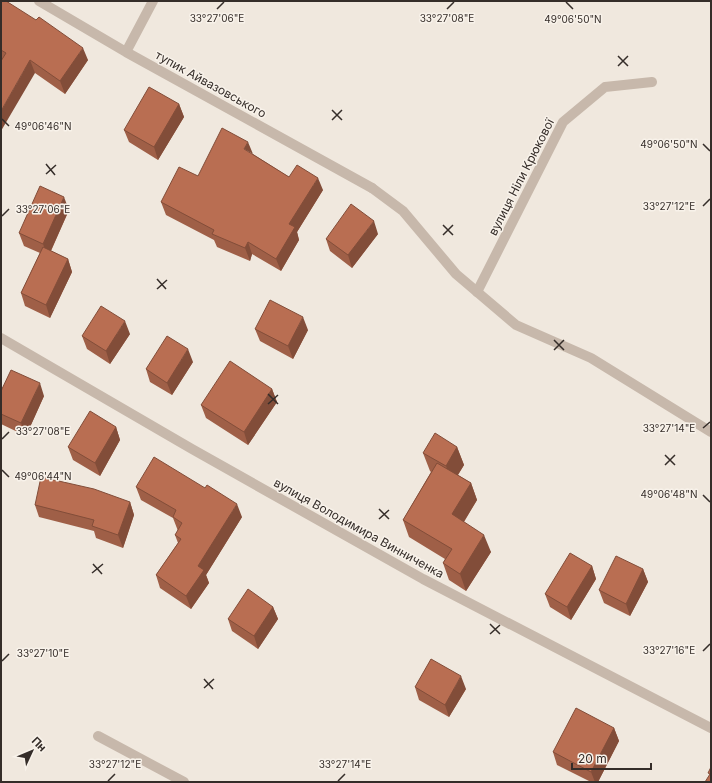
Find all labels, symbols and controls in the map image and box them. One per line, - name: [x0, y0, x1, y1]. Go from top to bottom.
- text: 33°27'06"E: [190, 12, 244, 24]
- text: 33°27'08"E: [420, 12, 474, 24]
- text: 49°06'50"N: [544, 13, 602, 25]
- street label: тупик Айвазовського: [153, 47, 269, 121]
- street label: вулиця Ніли Крюкової: [485, 115, 558, 238]
- text: 49°06'46"N: [15, 120, 71, 132]
- text: 49°06'50"N: [640, 138, 698, 150]
- text: 33°27'12"E: [643, 200, 695, 212]
- text: 33°27'06"E: [16, 203, 70, 215]
- text: 33°27'14"E: [643, 422, 695, 434]
- text: 33°27'08"E: [16, 425, 70, 437]
- text: 49°06'44"N: [14, 470, 72, 482]
- street label: вулиця Володимира Винниченка: [271, 475, 447, 581]
- text: 49°06'48"N: [641, 488, 697, 500]
- text: 33°27'16"E: [643, 644, 695, 656]
- text: 33°27'10"E: [17, 647, 69, 659]
- north arrow: [12, 731, 52, 771]
- text: Пн: [29, 734, 50, 754]
- scale bar: [572, 745, 651, 771]
- text: 20 m: [578, 751, 607, 766]
- text: 33°27'12"E: [89, 758, 141, 770]
- text: 33°27'14"E: [319, 758, 371, 770]

